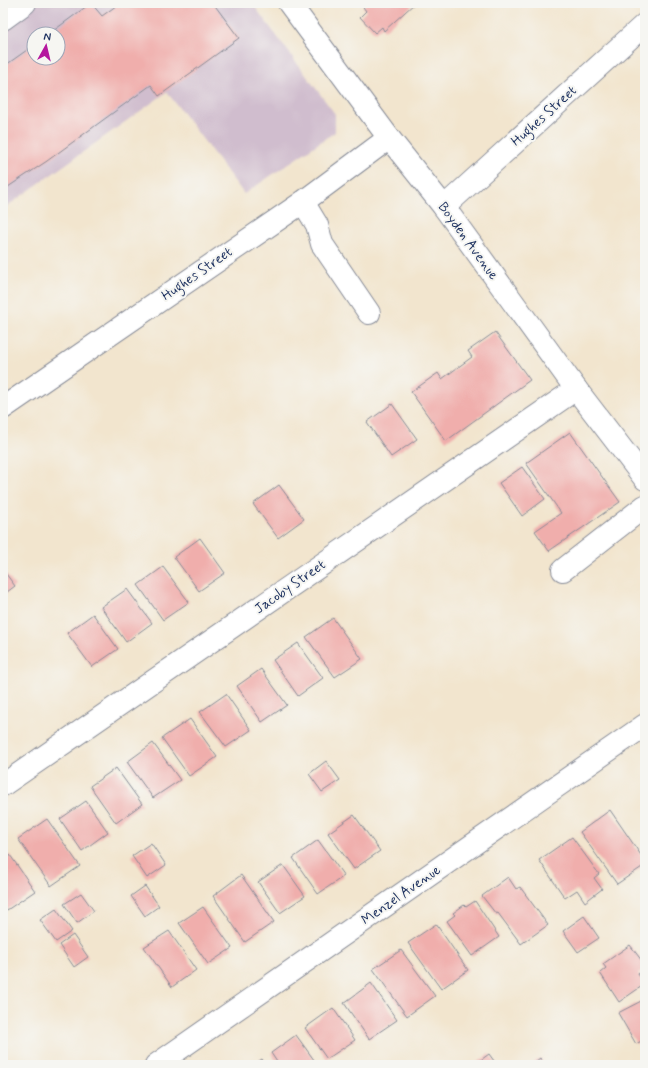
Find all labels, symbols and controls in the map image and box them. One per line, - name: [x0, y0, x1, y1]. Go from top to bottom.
- north arrow: [26, 26, 66, 66]
- text: N: [43, 30, 52, 45]
- street label: Hughes Street: [507, 82, 582, 152]
- street label: Boyden Avenue: [434, 199, 503, 284]
- street label: Hughes Street: [158, 243, 237, 307]
- street label: Jacoby Street: [251, 556, 329, 618]
- street label: Menzel Avenue: [358, 861, 445, 929]

